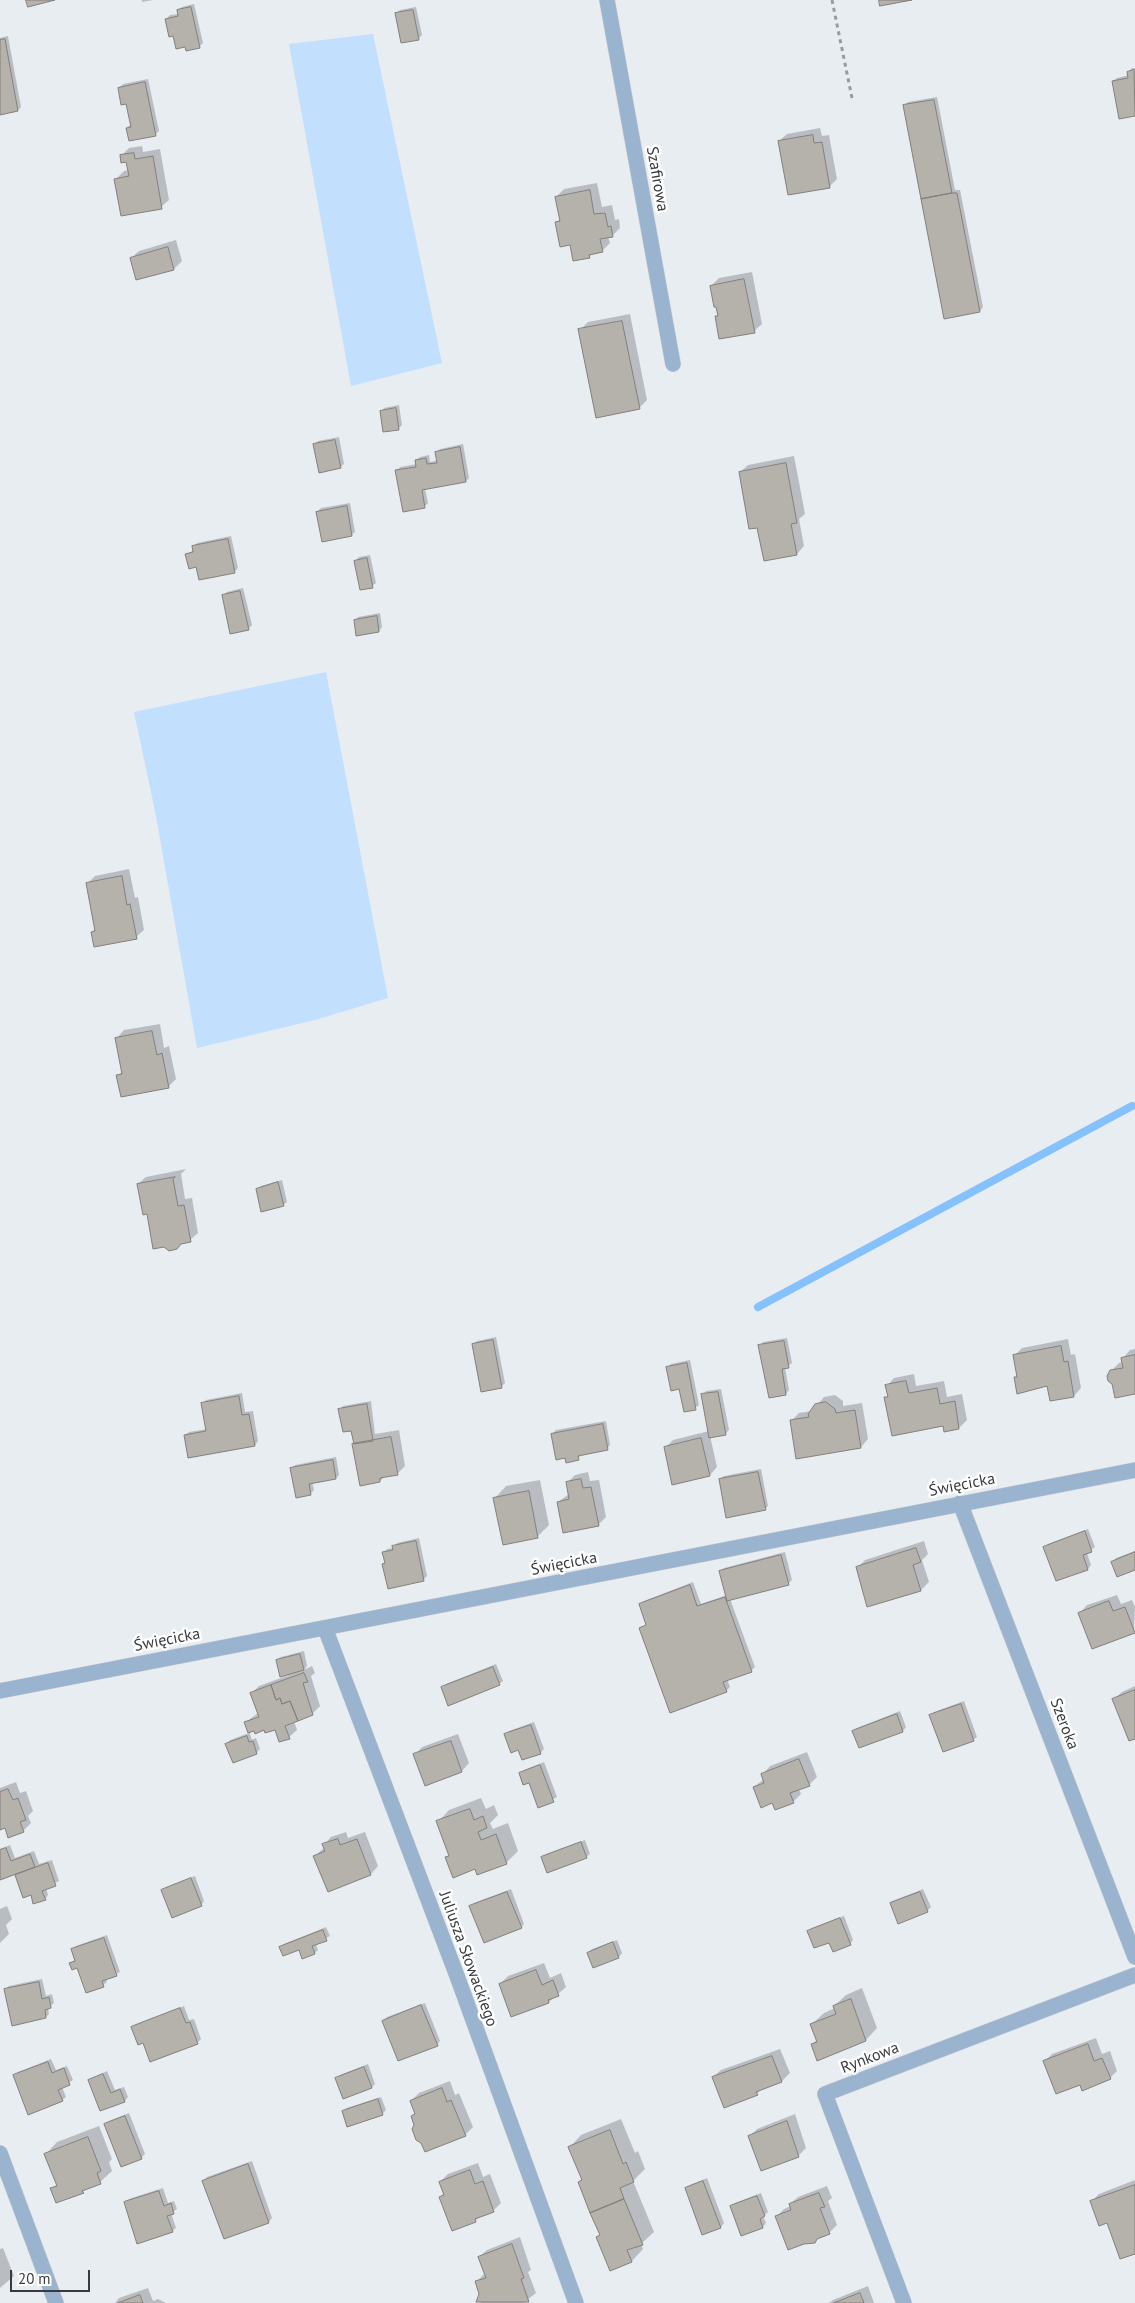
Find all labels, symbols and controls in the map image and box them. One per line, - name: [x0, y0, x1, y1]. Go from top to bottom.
- street label: Szafirowa: [642, 145, 672, 213]
- street label: Święcicka: [927, 1469, 997, 1501]
- street label: Święcicka: [529, 1548, 599, 1580]
- street label: Święcicka: [132, 1624, 202, 1656]
- street label: Szeroka: [1046, 1696, 1082, 1752]
- street label: Juliusza Słowackiego: [435, 1889, 501, 2029]
- street label: Rynkowa: [838, 2038, 902, 2078]
- scale bar: [12, 2260, 92, 2292]
- text: 20 m: [18, 2269, 51, 2288]

